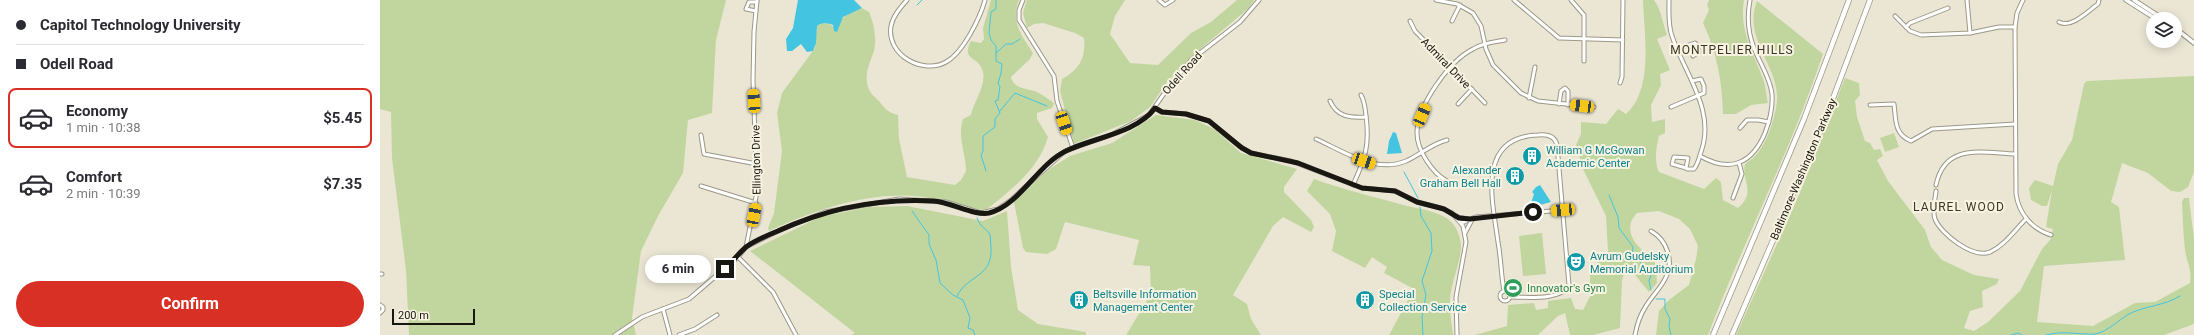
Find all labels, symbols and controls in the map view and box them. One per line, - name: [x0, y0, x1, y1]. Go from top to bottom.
- map controls: [2146, 12, 2182, 48]
- button: layers: [2146, 12, 2182, 48]
- text: Capitol Technology University: [40, 16, 241, 34]
- street label: Admiral Drive: [1418, 35, 1473, 91]
- district label: MONTPELIER HILLS: [1670, 43, 1794, 57]
- street label: Odell Road: [1160, 49, 1205, 97]
- text: Odell Road: [40, 55, 113, 73]
- car: [747, 89, 761, 113]
- street label: Baltimore-Washington Parkway: [1768, 96, 1840, 242]
- car: [1569, 99, 1595, 113]
- icon: car: [18, 100, 54, 136]
- text: Economy: [66, 102, 128, 120]
- car: [1412, 102, 1432, 128]
- text: $5.45: [323, 109, 362, 127]
- car: [1055, 110, 1073, 136]
- text: 1 min · 10:38: [66, 120, 141, 135]
- street label: Ellington Drive: [749, 125, 764, 195]
- place label: William G McGowan Academic Center: [1546, 144, 1645, 170]
- building icon: William G McGowan Academic Center: [1521, 145, 1543, 167]
- car: [1351, 151, 1377, 171]
- place label: Alexander Graham Bell Hall: [1420, 164, 1501, 190]
- building icon: Alexander Graham Bell Hall: [1504, 165, 1526, 187]
- icon: car: [18, 166, 54, 202]
- text: Comfort: [66, 168, 122, 186]
- text: $7.35: [323, 175, 362, 193]
- text: 2 min · 10:39: [66, 186, 141, 201]
- district label: LAUREL WOOD: [1913, 200, 2005, 214]
- car: [746, 202, 762, 228]
- route start: [1524, 203, 1542, 221]
- car: [1551, 203, 1575, 217]
- place label: Avrum Gudelsky Memorial Auditorium: [1590, 250, 1693, 276]
- theatre icon: Avrum Gudelsky Memorial Auditorium: [1565, 251, 1587, 273]
- callout: 6 min: [645, 255, 711, 283]
- route end: [716, 260, 734, 278]
- text: 6 min: [662, 261, 694, 276]
- sports icon: Innovator's Gym: [1502, 277, 1524, 299]
- button: Confirm: [16, 281, 364, 327]
- place label: Innovator's Gym: [1527, 282, 1605, 295]
- place label: Beltsville Information Management Center: [1093, 288, 1197, 314]
- place label: Special Collection Service: [1379, 288, 1467, 314]
- building icon: Beltsville Information Management Center: [1068, 289, 1090, 311]
- building icon: Special Collection Service: [1354, 289, 1376, 311]
- scale bar: [392, 307, 475, 326]
- text: 200 m: [398, 309, 429, 322]

